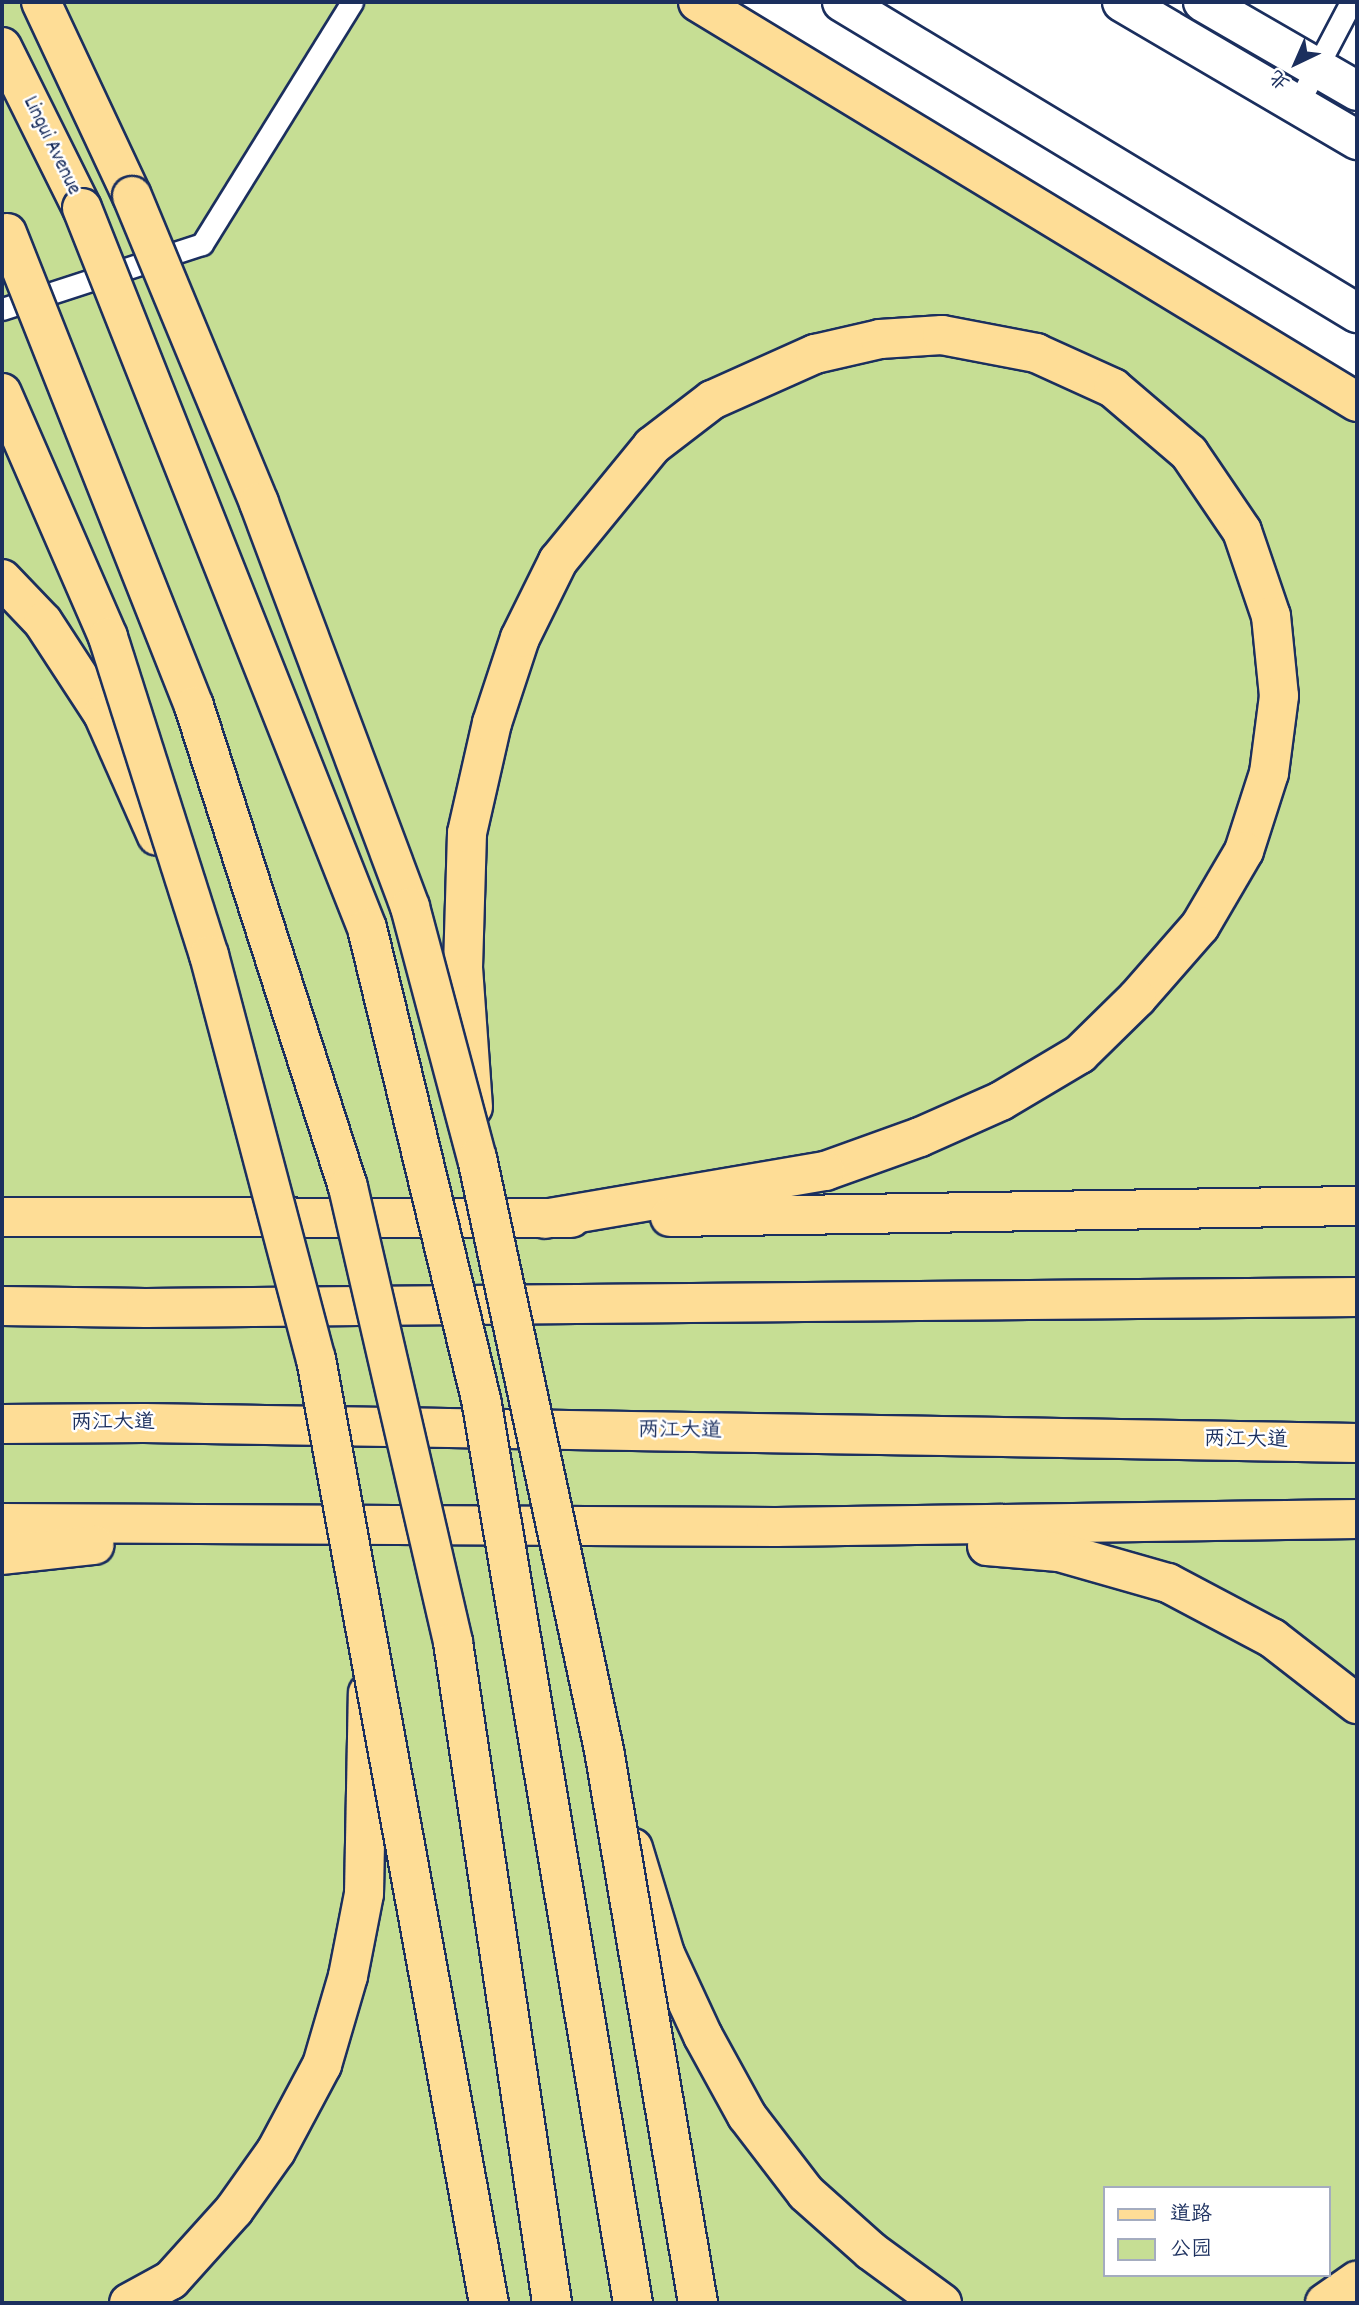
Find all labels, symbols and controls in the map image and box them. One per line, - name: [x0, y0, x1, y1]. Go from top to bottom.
- north arrow: [1261, 28, 1331, 98]
- text: 北: [1265, 62, 1297, 95]
- street label: Lingui Avenue: [16, 93, 86, 199]
- street label: 两江大道: [71, 1411, 155, 1437]
- street label: 两江大道: [638, 1419, 722, 1445]
- street label: 两江大道: [1204, 1428, 1288, 1454]
- legend: [1104, 2186, 1331, 2277]
- text: 道路: [1170, 2201, 1212, 2231]
- text: 公园: [1170, 2236, 1212, 2266]

